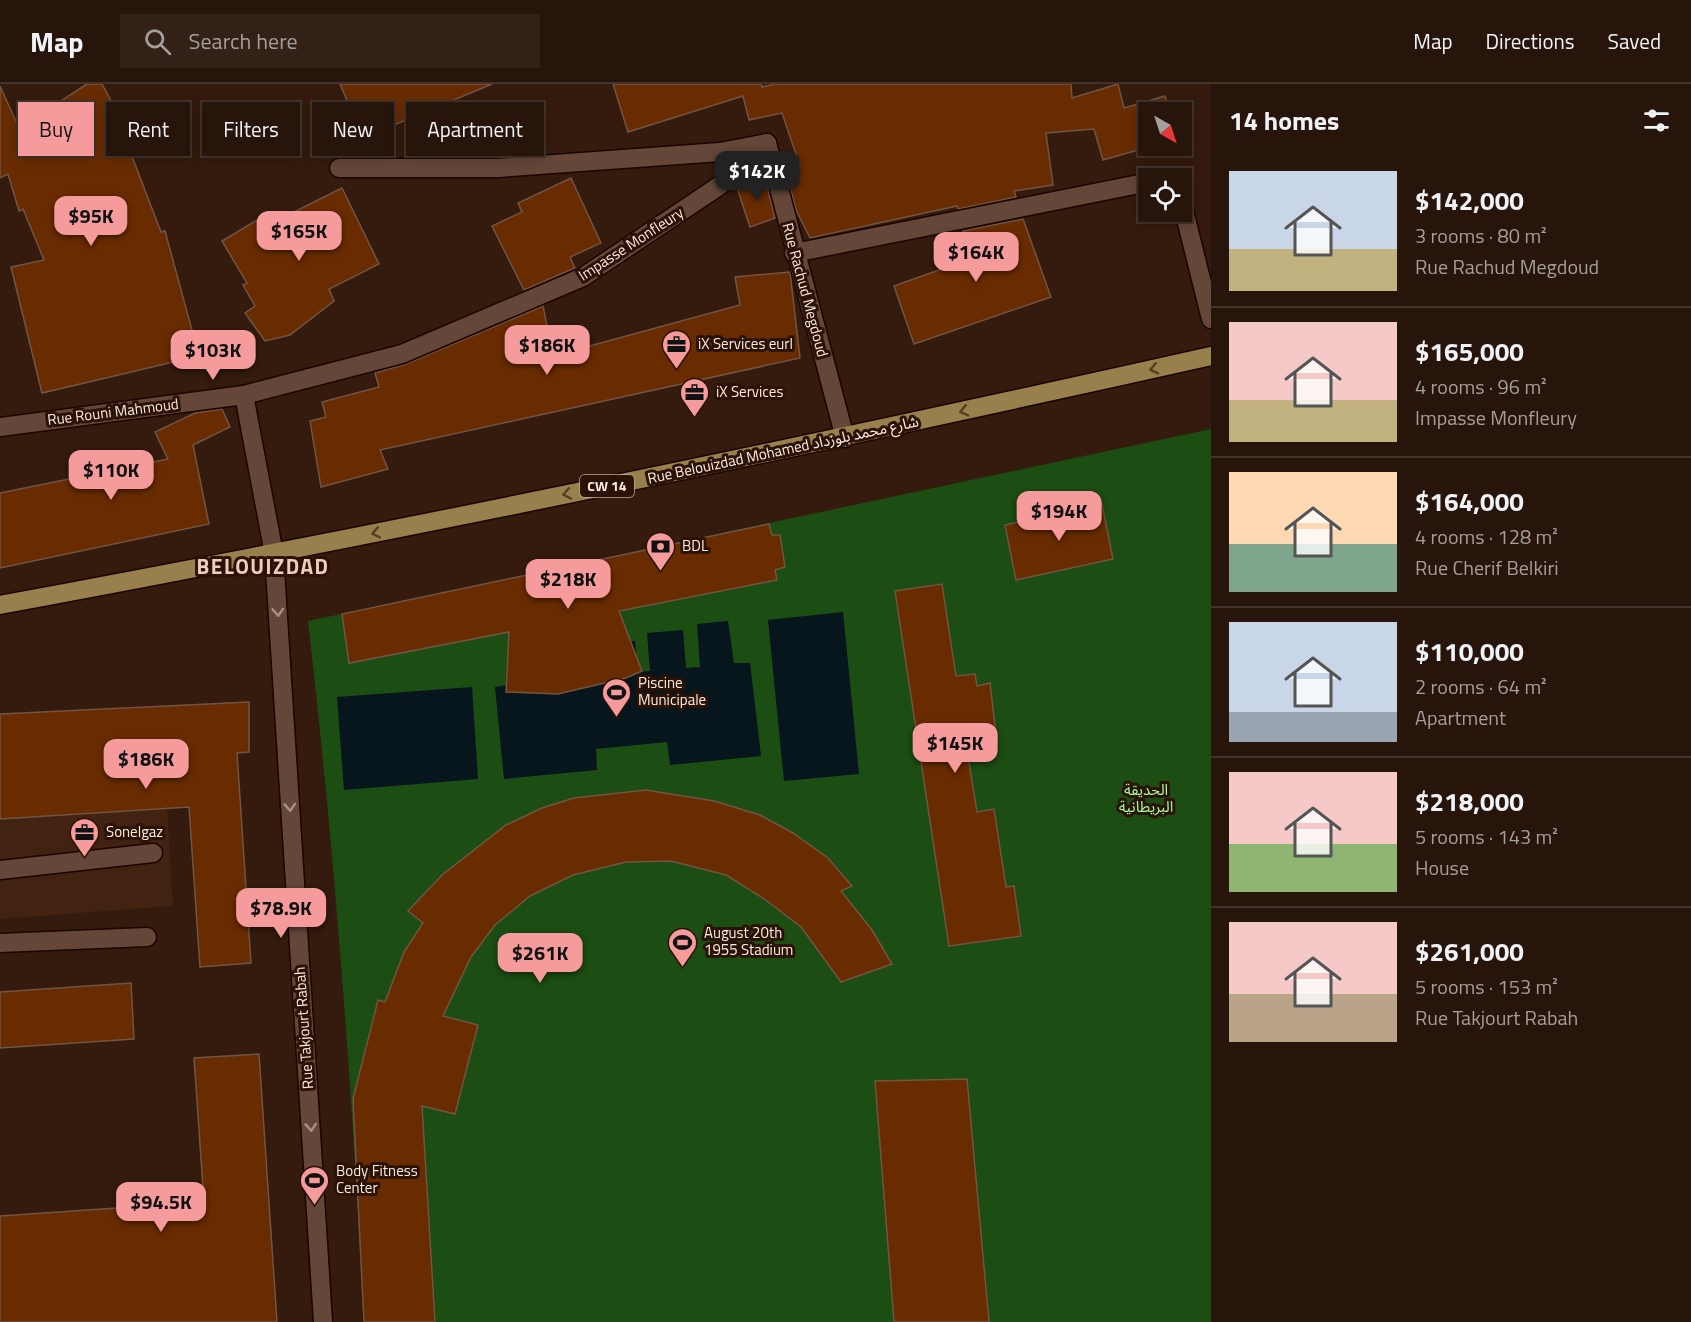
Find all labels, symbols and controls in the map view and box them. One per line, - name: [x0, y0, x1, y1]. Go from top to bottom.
- search box: [120, 14, 540, 68]
- text: Map: [30, 20, 84, 63]
- text: Search here: [189, 24, 298, 58]
- icon: search: [141, 25, 174, 58]
- text: Map: [1413, 25, 1453, 57]
- text: Directions: [1486, 25, 1575, 57]
- text: Saved: [1608, 25, 1661, 57]
- text: 14 homes: [1229, 101, 1339, 140]
- chip: Buy: [18, 102, 94, 156]
- chip: Rent: [106, 102, 190, 156]
- chip: Filters: [202, 102, 300, 156]
- chip: New: [312, 102, 394, 156]
- chip: Apartment: [406, 102, 544, 156]
- north arrow: [1138, 102, 1192, 156]
- map controls: [1138, 102, 1192, 222]
- icon: filters: [1640, 104, 1673, 137]
- pin: $142K: [715, 151, 799, 202]
- text: $142K: [729, 155, 785, 186]
- button: locate: [1138, 168, 1192, 222]
- text: $142,000: [1415, 181, 1524, 220]
- icon: home: [1277, 195, 1349, 267]
- pin: $95K: [55, 196, 127, 247]
- text: $95K: [68, 200, 114, 231]
- street label: Impasse Monfleury: [574, 201, 688, 286]
- pin: $165K: [257, 211, 341, 262]
- text: $165K: [271, 215, 327, 246]
- street label: Rue Rachud Megdoud: [776, 220, 834, 360]
- text: 3 rooms · 80 m²: [1415, 220, 1547, 251]
- pin: $164K: [934, 232, 1018, 283]
- text: $164K: [948, 236, 1004, 267]
- text: Rue Rachud Megdoud: [1415, 251, 1599, 282]
- pin: $186K: [505, 325, 589, 376]
- office icon: iX Services eurl: [661, 328, 693, 370]
- text: $186K: [519, 329, 575, 360]
- pin: $103K: [171, 330, 255, 381]
- place label: iX Services eurl: [698, 332, 793, 355]
- text: $165,000: [1415, 332, 1524, 371]
- text: $103K: [185, 334, 241, 365]
- icon: home: [1277, 346, 1349, 418]
- one-way arrow: [1149, 361, 1159, 374]
- text: 4 rooms · 96 m²: [1415, 371, 1547, 402]
- office icon: iX Services: [679, 376, 711, 418]
- place label: iX Services: [716, 380, 783, 403]
- street label: Rue Rouni Mahmoud: [46, 392, 180, 431]
- text: Impasse Monfleury: [1415, 402, 1577, 433]
- one-way arrow: [959, 404, 969, 417]
- street label: Rue Belouizdad Mohamed شارع محمد بلوزداد: [645, 409, 921, 491]
- pin: $110K: [69, 450, 153, 501]
- text: $110K: [83, 454, 139, 485]
- road number: CW 14: [580, 475, 634, 497]
- text: $164,000: [1415, 482, 1524, 521]
- one-way arrow: [563, 487, 573, 500]
- pin: $194K: [1017, 491, 1101, 542]
- text: $194K: [1031, 495, 1087, 526]
- icon: home: [1277, 496, 1349, 568]
- text: 4 rooms · 128 m²: [1415, 521, 1558, 552]
- one-way arrow: [371, 526, 381, 539]
- bank icon: BDL: [645, 530, 677, 572]
- place label: BDL: [682, 534, 708, 557]
- district label: BELOUIZDAD: [196, 550, 330, 582]
- text: Rue Cherif Belkiri: [1415, 552, 1559, 583]
- pin: $218K: [526, 559, 610, 610]
- text: $218K: [540, 563, 596, 594]
- one-way arrow: [271, 608, 284, 617]
- text: $110,000: [1415, 632, 1524, 671]
- icon: home: [1277, 646, 1349, 718]
- place label: Piscine Municipale: [638, 671, 706, 711]
- text: 2 rooms · 64 m²: [1415, 671, 1547, 702]
- sports icon: Piscine Municipale: [601, 676, 633, 718]
- text: Apartment: [1415, 702, 1506, 733]
- pin: $145K: [913, 723, 997, 774]
- text: $145K: [927, 727, 983, 758]
- pin: $186K: [104, 739, 188, 790]
- text: $186K: [118, 743, 174, 774]
- park label: الحديقة البريطانية: [1119, 778, 1173, 818]
- text: $218,000: [1415, 782, 1524, 821]
- icon: home: [1277, 796, 1349, 868]
- one-way arrow: [284, 803, 297, 812]
- office icon: Sonelgaz: [69, 816, 101, 858]
- place label: Sonelgaz: [106, 820, 163, 843]
- text: 5 rooms · 143 m²: [1415, 821, 1558, 852]
- text: House: [1415, 852, 1469, 883]
- pin: $78.9K: [232, 888, 330, 939]
- text: $78.9K: [250, 892, 312, 923]
- place label: August 20th 1955 Stadium: [704, 921, 793, 961]
- sports icon: August 20th 1955 Stadium: [667, 926, 699, 968]
- text: $261,000: [1415, 932, 1524, 971]
- pin: $261K: [498, 933, 582, 984]
- text: $261K: [512, 937, 568, 968]
- icon: home: [1277, 946, 1349, 1018]
- street label: Rue Takjourt Rabah: [288, 966, 319, 1090]
- text: 5 rooms · 153 m²: [1415, 971, 1558, 1002]
- text: Rue Takjourt Rabah: [1415, 1002, 1578, 1033]
- one-way arrow: [304, 1123, 317, 1132]
- place label: Body Fitness Center: [336, 1159, 418, 1199]
- sports icon: Body Fitness Center: [299, 1164, 331, 1206]
- pin: $94.5K: [112, 1182, 210, 1233]
- text: $94.5K: [130, 1186, 192, 1217]

